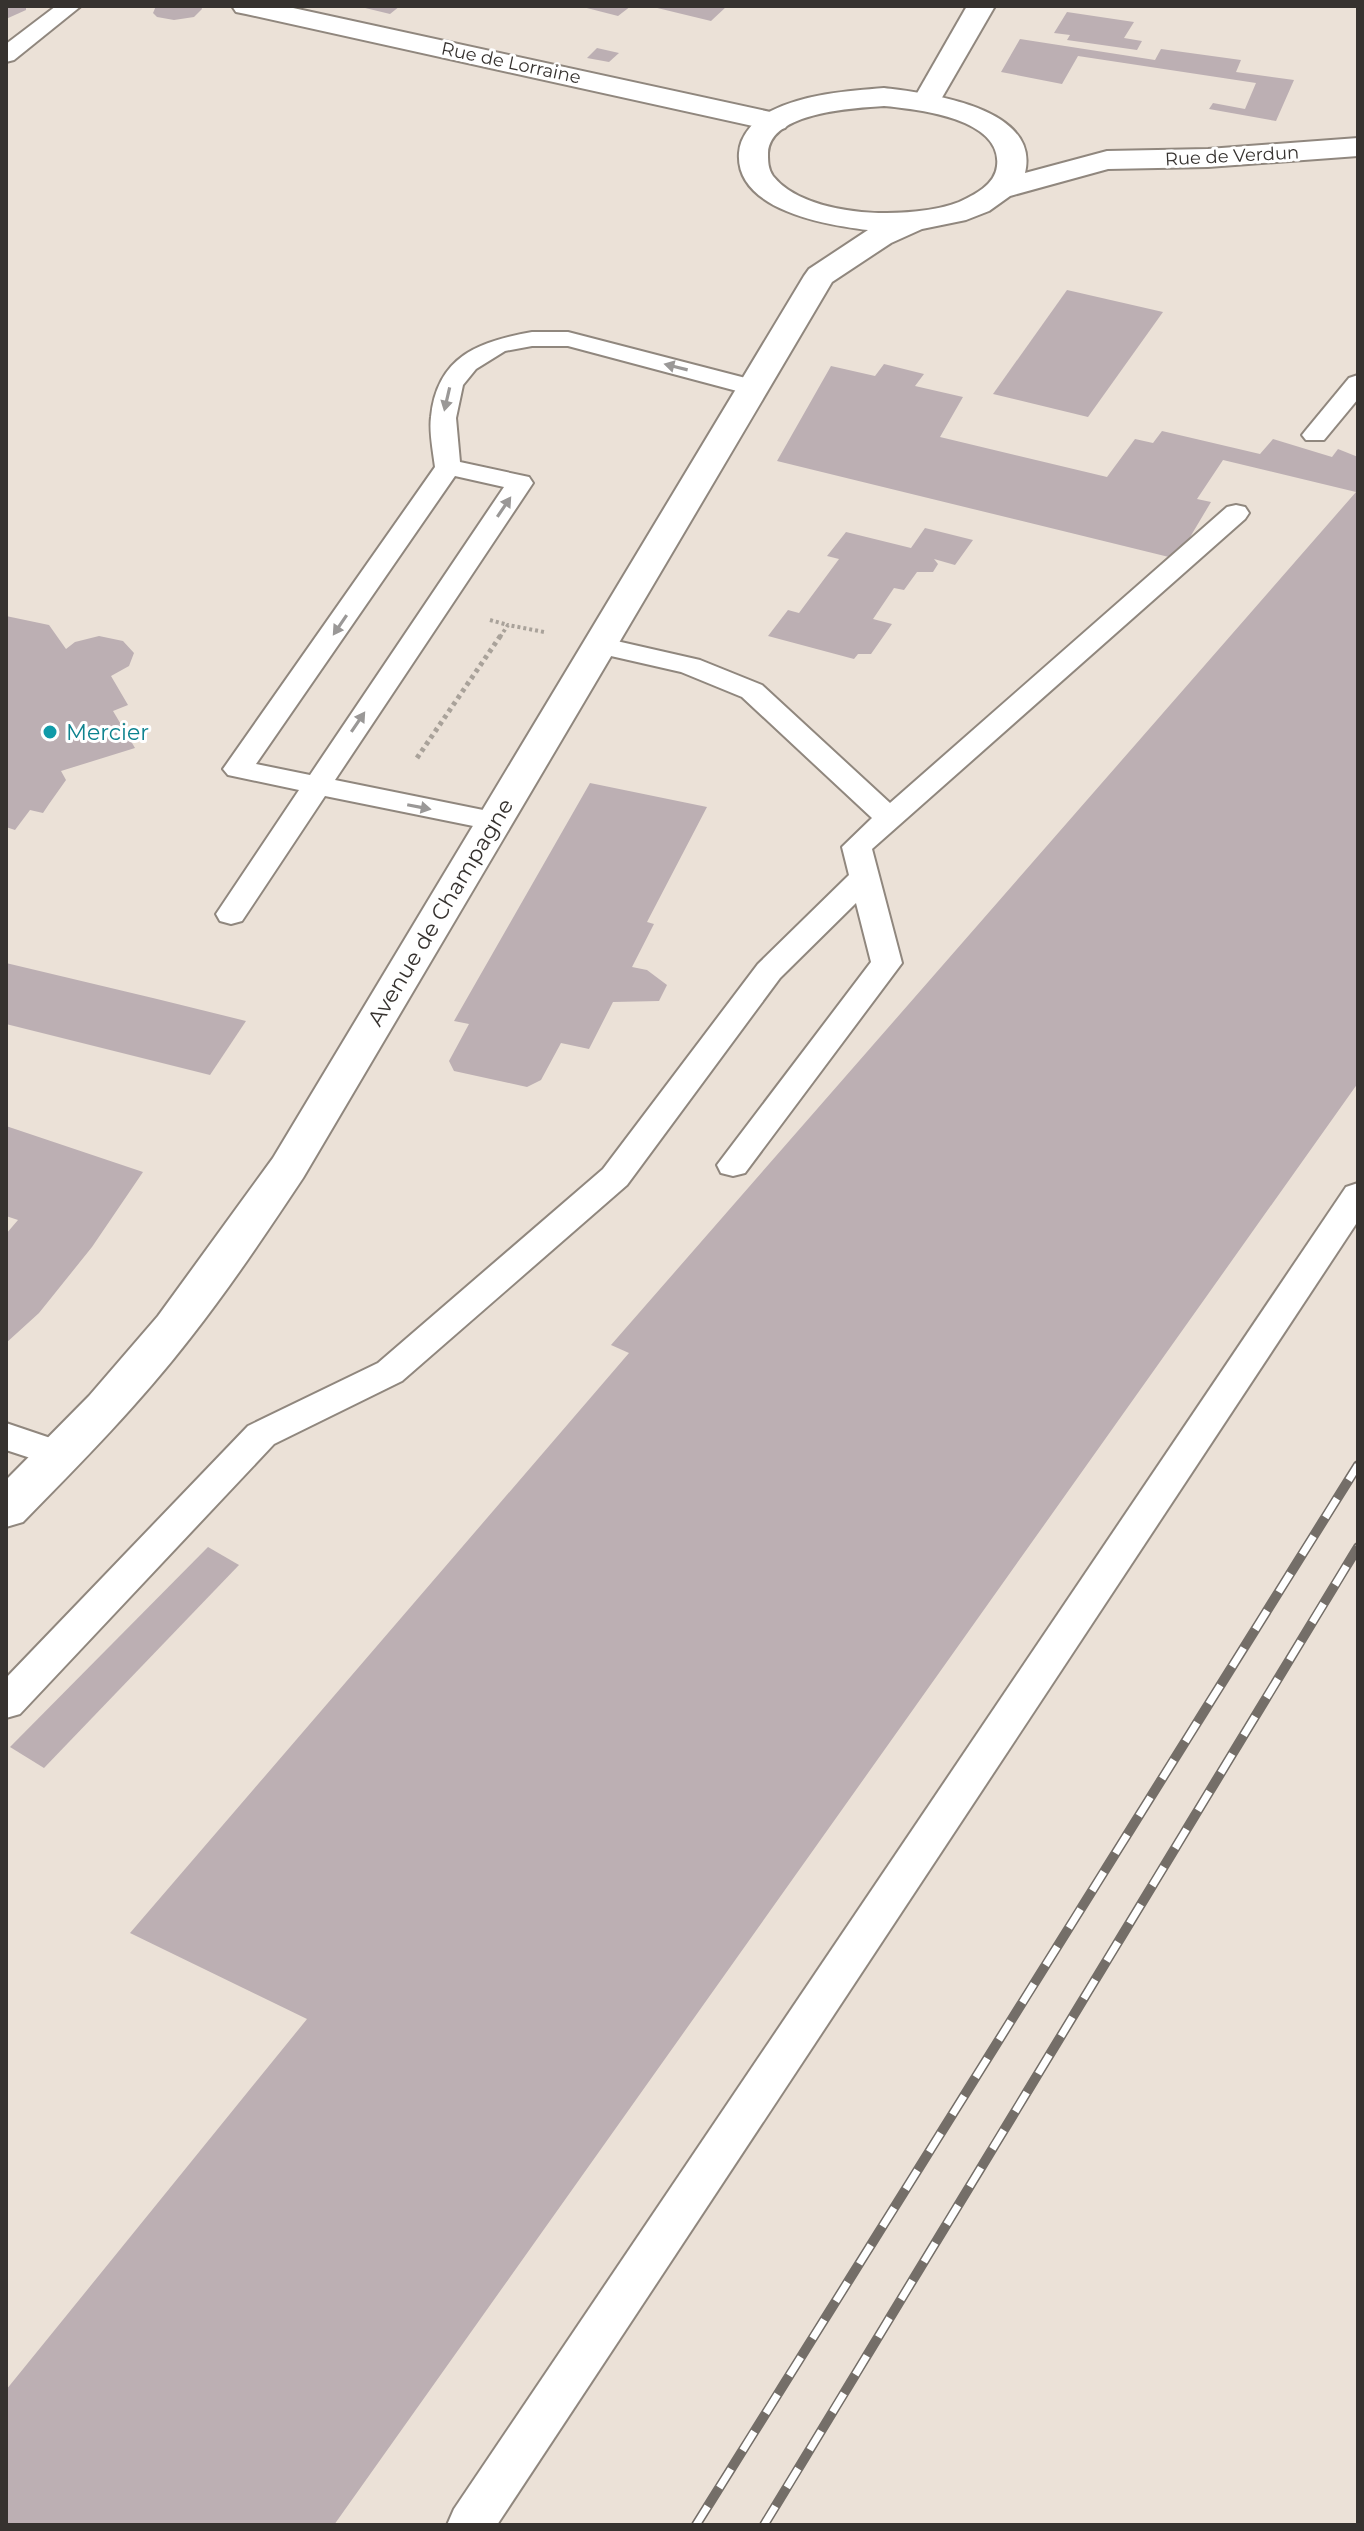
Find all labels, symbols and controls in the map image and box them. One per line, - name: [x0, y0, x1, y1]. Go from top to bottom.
- street label: Rue de Lorraine: [439, 37, 583, 89]
- street label: Rue de Verdun: [1164, 141, 1300, 171]
- one-way arrow: [664, 361, 689, 373]
- one-way arrow: [441, 387, 453, 412]
- one-way arrow: [496, 496, 511, 517]
- one-way arrow: [333, 614, 348, 636]
- one-way arrow: [350, 711, 365, 732]
- place label: Mercier: [66, 719, 149, 746]
- marker: Mercier: [41, 723, 59, 741]
- street label: Avenue de Champagne: [362, 794, 519, 1031]
- one-way arrow: [406, 801, 431, 813]

